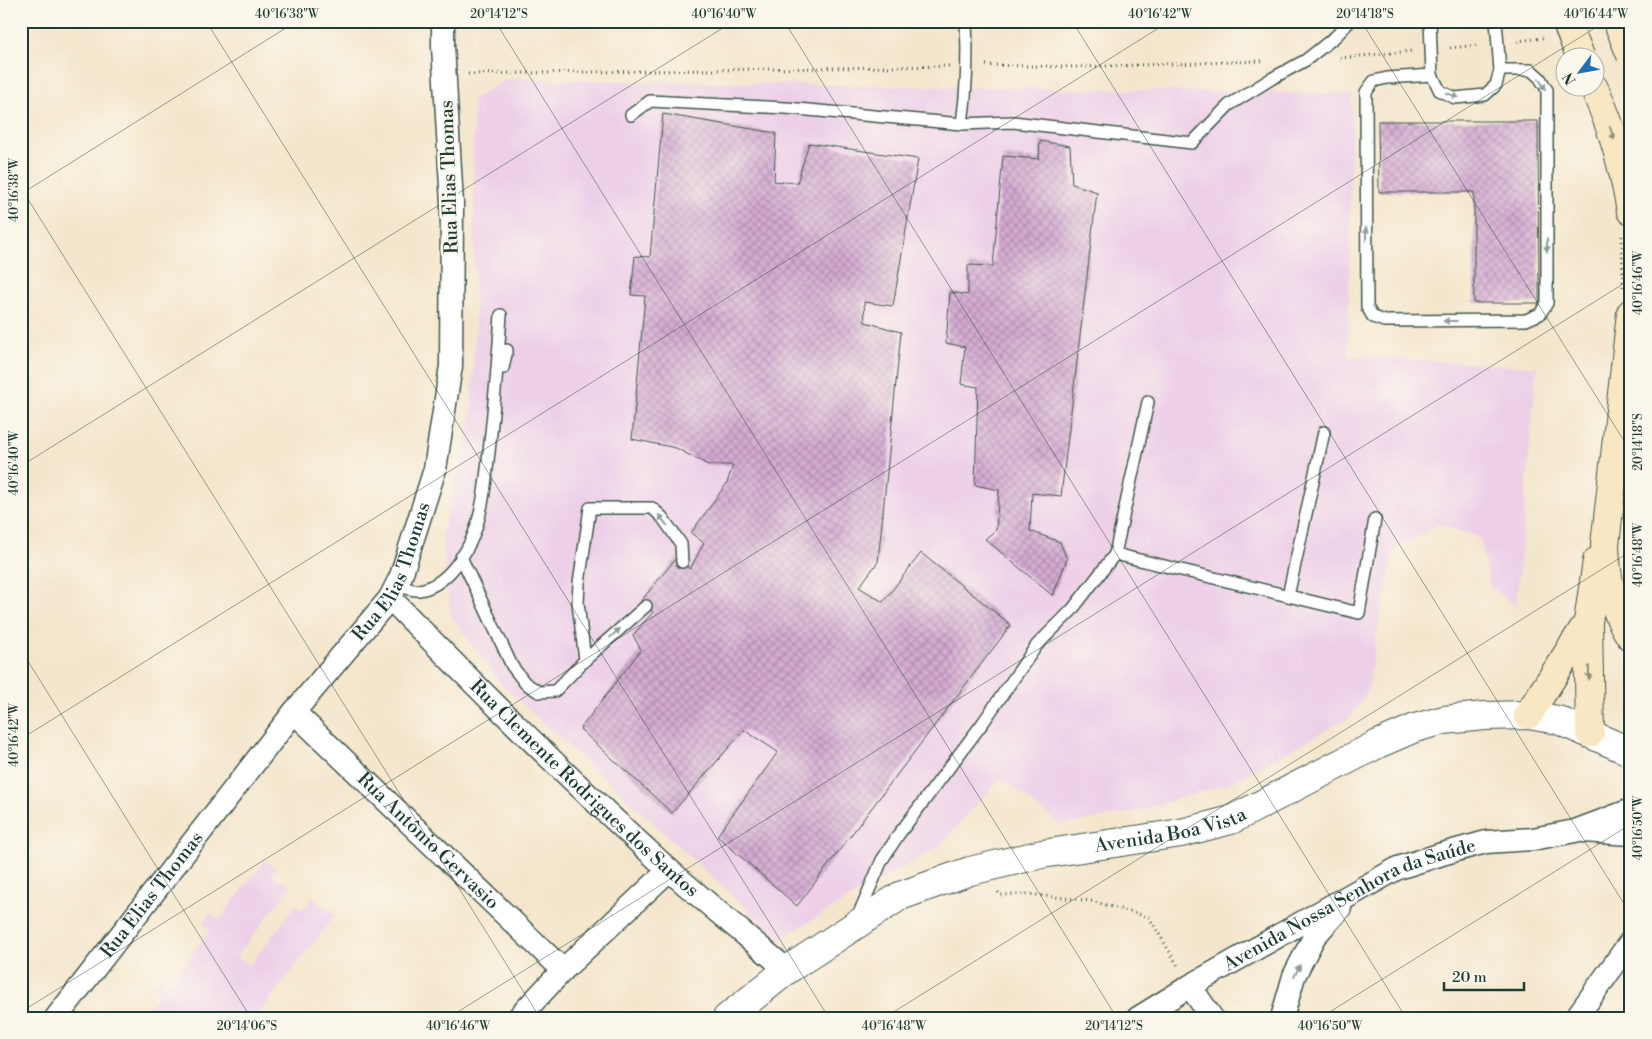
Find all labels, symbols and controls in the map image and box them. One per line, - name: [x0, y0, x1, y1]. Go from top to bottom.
- text: 40°16'38"W: [255, 7, 320, 22]
- text: 20°14'12"S: [470, 7, 528, 22]
- text: 40°16'40"W: [692, 7, 758, 22]
- text: 40°16'42"W: [1128, 7, 1193, 22]
- text: 20°14'18"S: [1336, 7, 1394, 22]
- text: 40°16'44"W: [1564, 7, 1629, 22]
- north arrow: [1554, 48, 1604, 98]
- text: N: [1559, 69, 1580, 88]
- one-way arrow: [1538, 77, 1547, 90]
- one-way arrow: [1445, 91, 1460, 99]
- street label: Rua Elias Thomas: [434, 100, 464, 254]
- one-way arrow: [1609, 125, 1617, 140]
- text: 40°16'38"W: [7, 157, 22, 222]
- one-way arrow: [1362, 226, 1370, 242]
- one-way arrow: [1543, 237, 1551, 253]
- text: 40°16'46"W: [1631, 250, 1646, 315]
- one-way arrow: [1442, 317, 1458, 325]
- text: 20°14'18"S: [1631, 413, 1646, 471]
- text: 40°16'40"W: [7, 429, 22, 495]
- street label: Rua Elias Thomas: [347, 499, 436, 646]
- one-way arrow: [657, 513, 668, 526]
- text: 40°16'48"W: [1631, 522, 1646, 587]
- one-way arrow: [609, 627, 621, 639]
- one-way arrow: [1585, 665, 1593, 681]
- street label: Rua Clemente Rodrigues dos Santos: [465, 674, 704, 902]
- text: 40°16'42"W: [7, 702, 22, 767]
- street label: Rua Antônio Gervasio: [352, 767, 504, 915]
- text: 40°16'50"W: [1631, 795, 1646, 860]
- street label: Avenida Boa Vista: [1092, 802, 1251, 858]
- street label: Rua Elias Thomas: [95, 827, 209, 963]
- street label: Avenida Nossa Senhora da Saúde: [1218, 833, 1478, 977]
- scale bar: [1444, 959, 1524, 991]
- one-way arrow: [1293, 964, 1301, 979]
- text: 20 m: [1452, 968, 1487, 987]
- text: 20°14'06"S: [217, 1019, 277, 1034]
- text: 40°16'46"W: [426, 1019, 491, 1034]
- text: 40°16'48"W: [862, 1019, 927, 1034]
- text: 20°14'12"S: [1085, 1019, 1143, 1034]
- text: 40°16'50"W: [1298, 1019, 1363, 1034]

